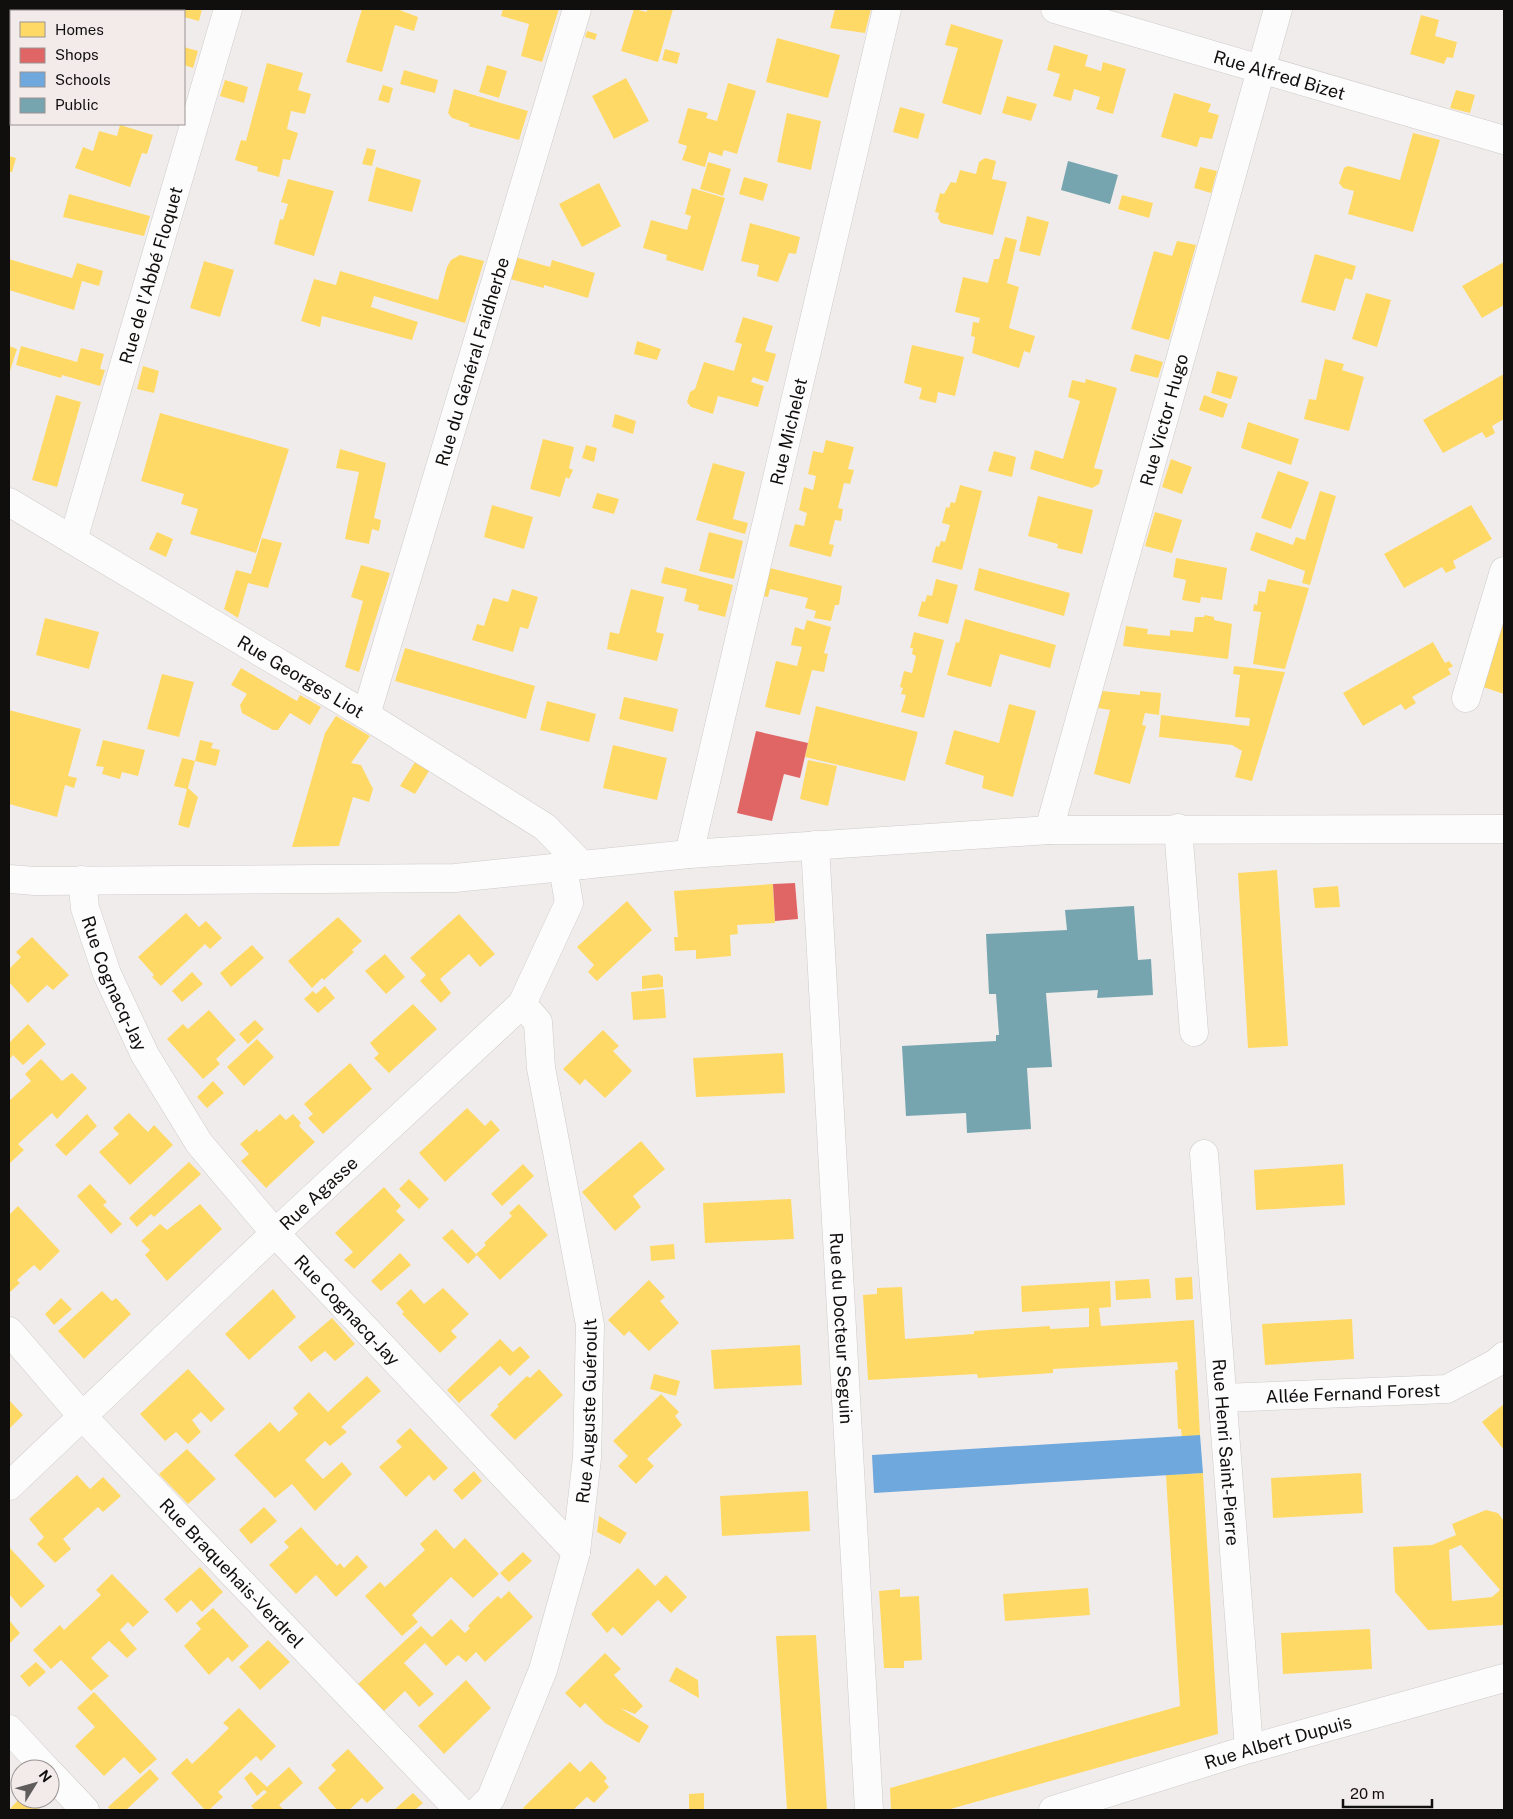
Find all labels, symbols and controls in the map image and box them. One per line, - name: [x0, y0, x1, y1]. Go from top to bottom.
- legend: [10, 10, 185, 125]
- text: Homes: [55, 21, 104, 38]
- street label: Rue Alfred Bizet: [1211, 45, 1348, 104]
- text: Shops: [55, 46, 99, 63]
- text: Schools: [55, 71, 111, 88]
- text: Public: [55, 96, 99, 113]
- street label: Rue de l'Abbé Floquet: [115, 184, 186, 366]
- street label: Rue du Général Faidherbe: [431, 254, 513, 469]
- street label: Rue Victor Hugo: [1135, 351, 1192, 488]
- street label: Rue Michelet: [765, 376, 811, 487]
- street label: Rue Georges Liot: [234, 630, 368, 722]
- street label: Rue Cognacq-Jay: [78, 913, 152, 1054]
- street label: Rue Agasse: [275, 1152, 361, 1234]
- street label: Rue du Docteur Seguin: [826, 1232, 858, 1425]
- street label: Rue Cognacq-Jay: [291, 1250, 405, 1370]
- street label: Rue Auguste Guéroult: [571, 1317, 600, 1505]
- street label: Rue Henri Saint-Pierre: [1209, 1358, 1244, 1546]
- street label: Allée Fernand Forest: [1265, 1379, 1441, 1407]
- street label: Rue Braquehais-Verdrel: [156, 1494, 308, 1652]
- street label: Rue Albert Dupuis: [1202, 1711, 1354, 1773]
- north arrow: [10, 1759, 60, 1809]
- text: N: [36, 1767, 55, 1785]
- scale bar: [1343, 1776, 1432, 1808]
- text: 20 m: [1350, 1785, 1385, 1802]

